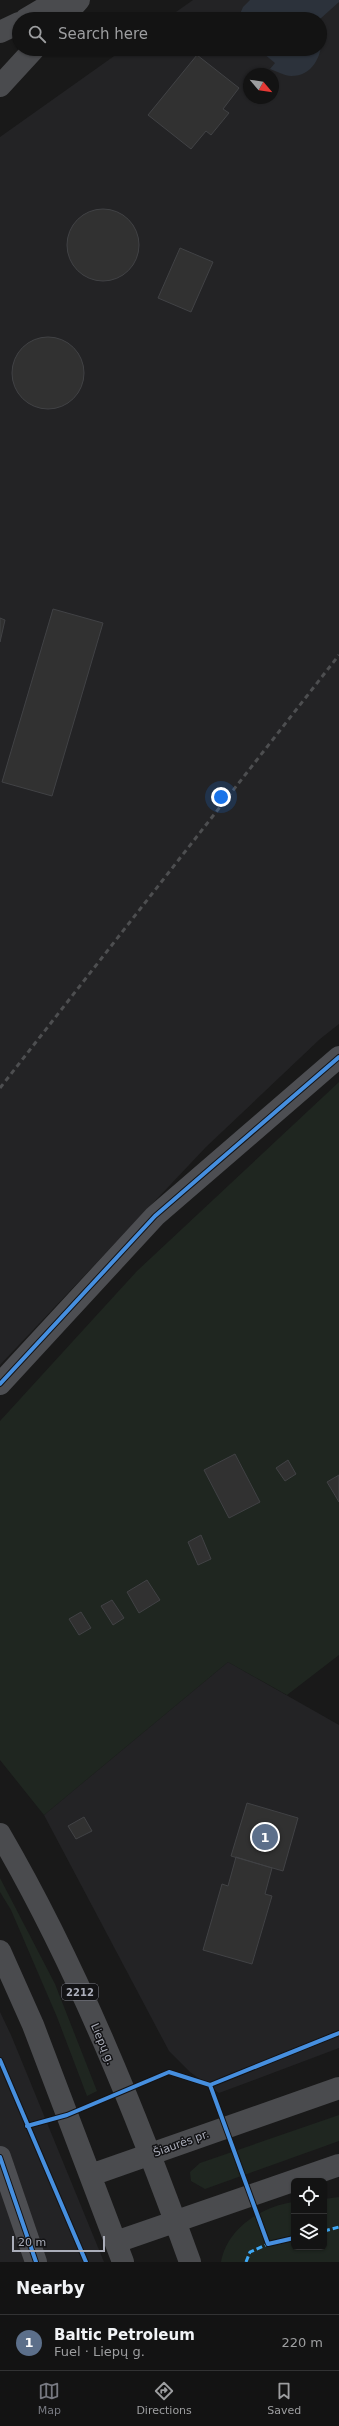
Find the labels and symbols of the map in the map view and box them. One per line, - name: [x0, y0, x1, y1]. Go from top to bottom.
- north arrow: [243, 68, 279, 104]
- your location: [211, 787, 231, 807]
- pin: 1: [252, 1822, 278, 1852]
- road number: 2212: [62, 1984, 98, 2000]
- street label: Liepų g.: [88, 2021, 117, 2067]
- street label: Šiaurės pr.: [152, 2127, 211, 2160]
- scale bar: [12, 2234, 105, 2253]

